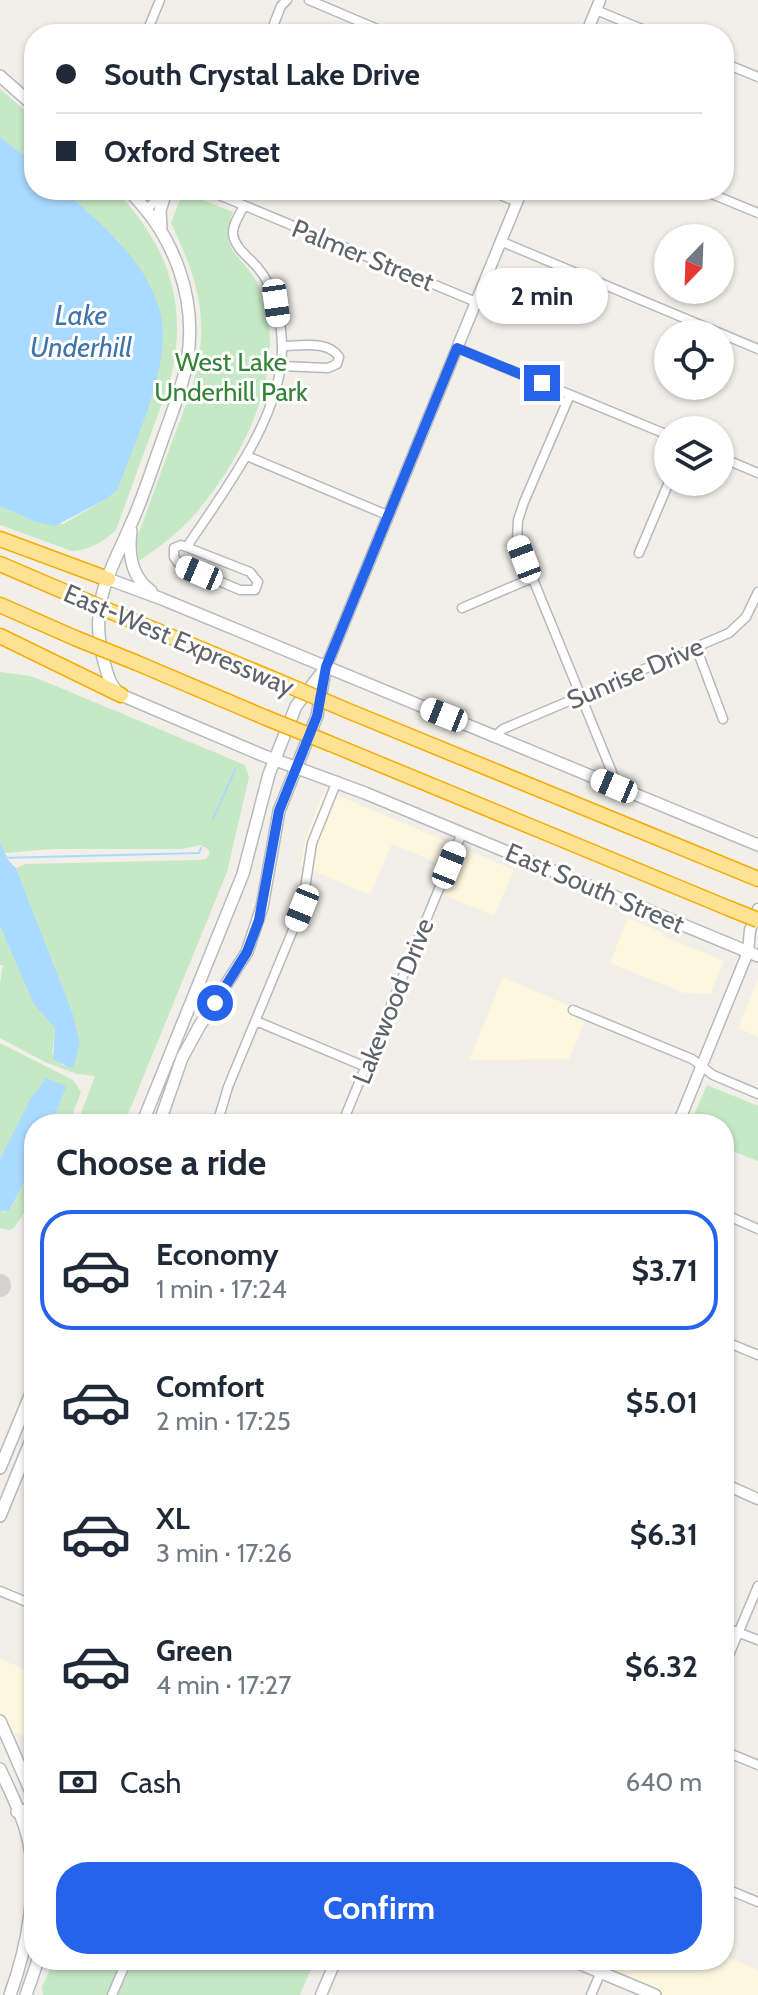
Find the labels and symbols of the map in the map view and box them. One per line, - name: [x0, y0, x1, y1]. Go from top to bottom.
- street label: Palmer Street: [287, 212, 439, 298]
- north arrow: [654, 224, 734, 304]
- callout: 2 min: [476, 267, 608, 323]
- car: [261, 278, 291, 328]
- water label: Lake Underhill: [30, 298, 132, 364]
- park label: West Lake Underhill Park: [154, 346, 308, 408]
- route end: [524, 365, 560, 401]
- car: [504, 532, 544, 586]
- car: [172, 553, 226, 593]
- street label: East-West Expressway: [59, 577, 299, 703]
- street label: Sunrise Drive: [562, 630, 708, 716]
- car: [417, 695, 471, 735]
- car: [587, 766, 641, 806]
- street label: East South Street: [501, 836, 689, 940]
- car: [429, 838, 469, 892]
- car: [282, 881, 322, 935]
- street label: Lakewood Drive: [345, 914, 441, 1088]
- route start: [197, 985, 233, 1021]

